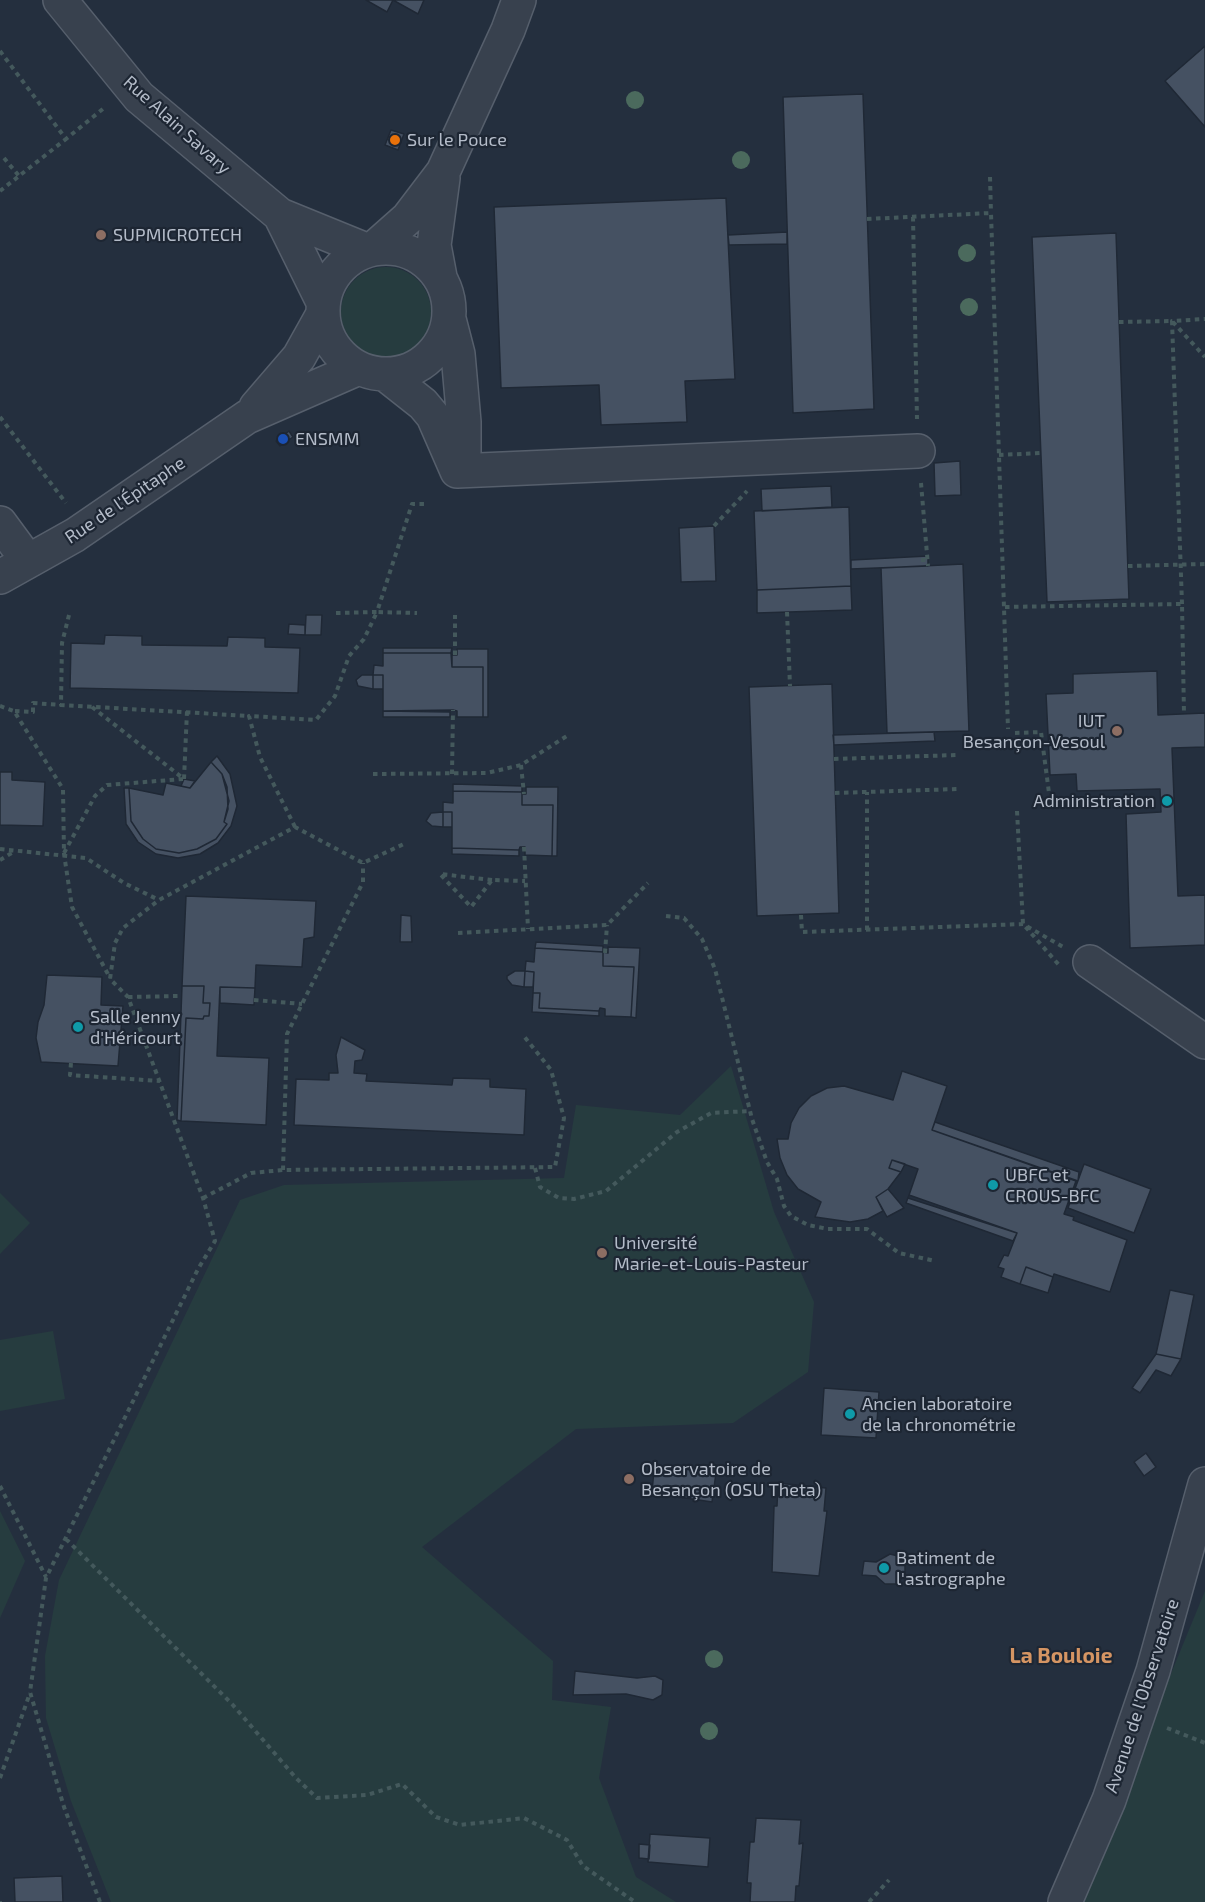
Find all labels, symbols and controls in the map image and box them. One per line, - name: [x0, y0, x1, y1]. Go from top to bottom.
- street label: Rue Alain Savary: [119, 71, 235, 179]
- place label: Sur le Pouce: [407, 129, 507, 151]
- marker: Sur le Pouce: [388, 133, 402, 147]
- place label: SUPMICROTECH: [113, 224, 242, 246]
- marker: SUPMICROTECH: [94, 228, 108, 242]
- place label: ENSMM: [295, 428, 359, 450]
- marker: ENSMM: [276, 432, 290, 446]
- street label: Rue de l'Épitaphe: [61, 452, 189, 548]
- place label: IUT Besançon-Vesoul: [963, 710, 1105, 752]
- marker: IUT Besançon-Vesoul: [1110, 724, 1124, 738]
- place label: Administration: [1033, 790, 1155, 812]
- marker: Administration: [1160, 794, 1174, 808]
- place label: Salle Jenny d'Héricourt: [90, 1006, 181, 1048]
- marker: Salle Jenny d'Héricourt: [71, 1020, 85, 1034]
- place label: UBFC et CROUS-BFC: [1005, 1164, 1100, 1206]
- marker: UBFC et CROUS-BFC: [986, 1178, 1000, 1192]
- place label: Université Marie-et-Louis-Pasteur: [614, 1232, 809, 1274]
- marker: Université Marie-et-Louis-Pasteur: [595, 1246, 609, 1260]
- place label: Ancien laboratoire de la chronométrie: [862, 1393, 1016, 1436]
- marker: Ancien laboratoire de la chronométrie: [843, 1407, 857, 1421]
- place label: Observatoire de Besançon (OSU Theta): [641, 1458, 821, 1500]
- marker: Observatoire de Besançon (OSU Theta): [622, 1472, 636, 1486]
- place label: Batiment de l'astrographe: [896, 1547, 1006, 1590]
- marker: Batiment de l'astrographe: [877, 1561, 891, 1575]
- street label: Avenue de l'Observatoire: [1100, 1596, 1184, 1796]
- district label: La Bouloie: [1010, 1643, 1112, 1669]

